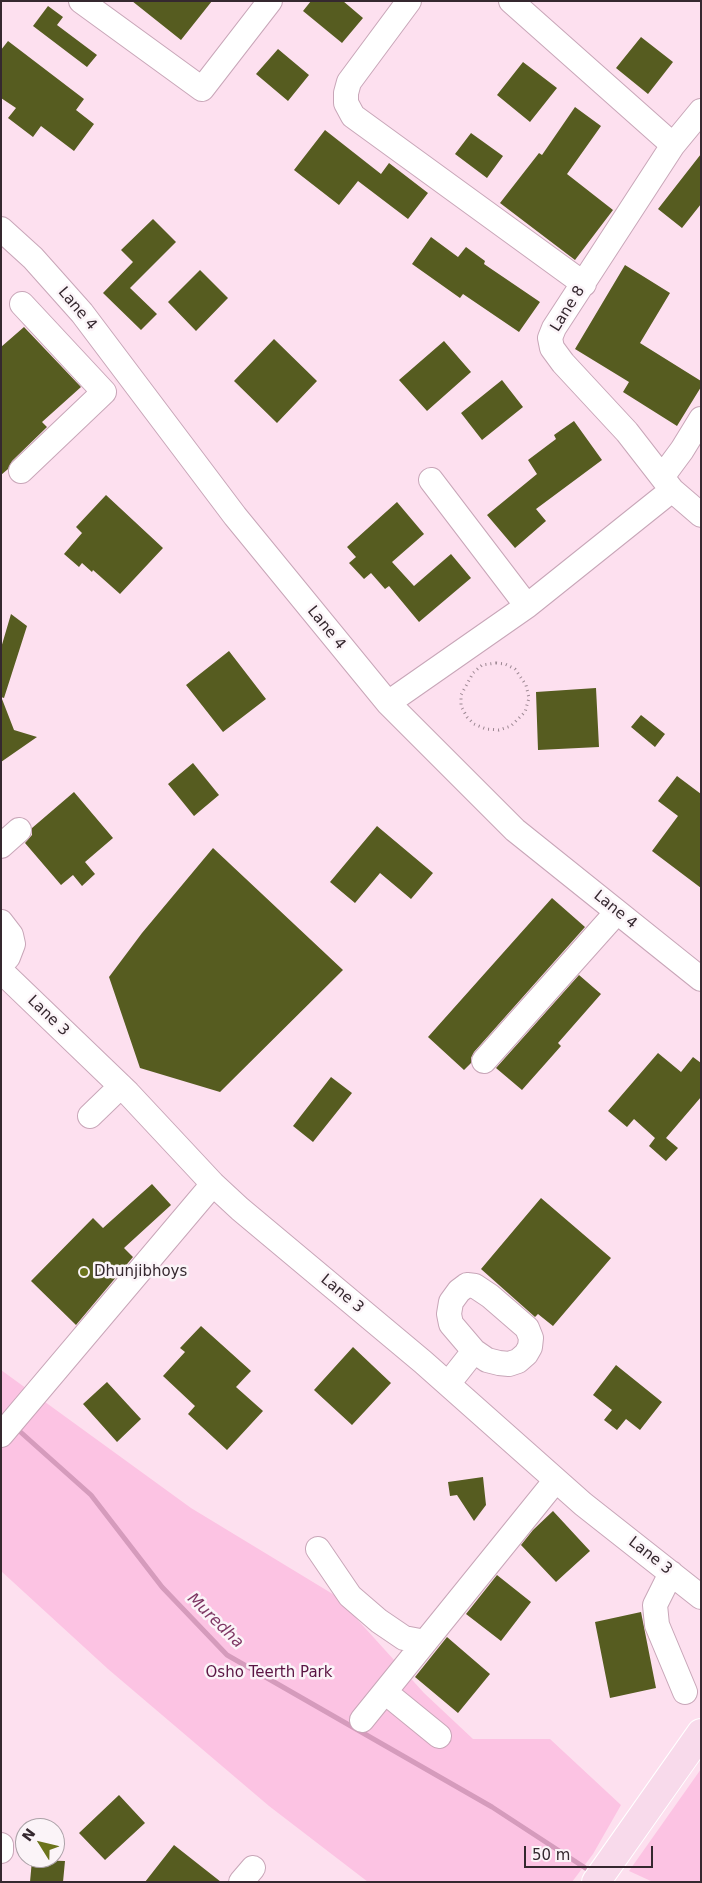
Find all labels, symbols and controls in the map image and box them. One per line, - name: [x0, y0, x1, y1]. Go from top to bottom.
- street label: Lane 8: [547, 283, 589, 335]
- street label: Lane 4: [54, 284, 100, 334]
- street label: Lane 4: [303, 603, 349, 653]
- street label: Lane 4: [590, 887, 640, 933]
- street label: Lane 3: [24, 992, 72, 1040]
- place label: Dhunjibhoys: [94, 1263, 187, 1281]
- marker: Dhunjibhoys: [78, 1266, 90, 1278]
- street label: Lane 3: [317, 1271, 367, 1317]
- street label: Lane 3: [625, 1533, 675, 1579]
- water label: Muredha: [183, 1590, 247, 1652]
- park label: Osho Teerth Park: [206, 1664, 332, 1682]
- north arrow: [15, 1818, 65, 1868]
- text: N: [19, 1825, 39, 1844]
- scale bar: [527, 1836, 656, 1868]
- text: 50 m: [532, 1846, 570, 1864]

